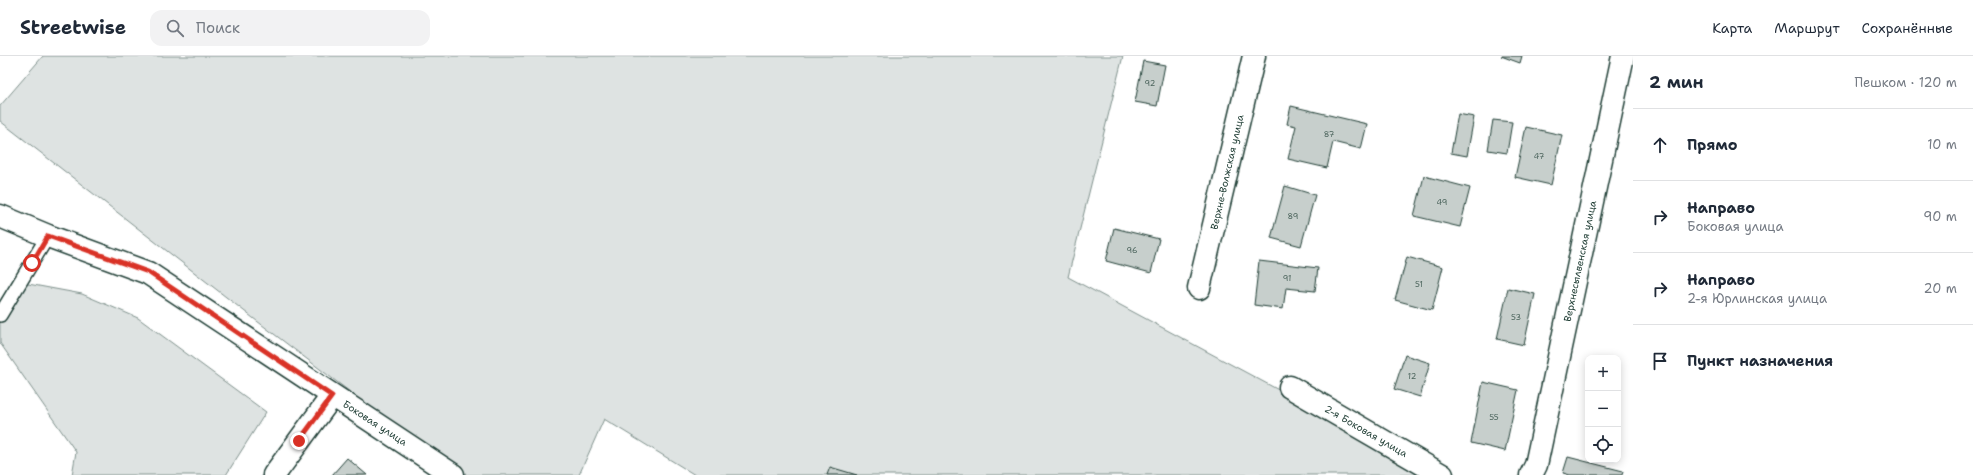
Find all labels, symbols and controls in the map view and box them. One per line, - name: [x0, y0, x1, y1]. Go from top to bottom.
- search box: [150, 10, 430, 46]
- text: Streetwise: [20, 15, 126, 40]
- icon: search: [164, 17, 186, 39]
- text: Поиск: [196, 18, 240, 38]
- text: Карта: [1712, 19, 1752, 37]
- text: Маршрут: [1774, 19, 1840, 37]
- text: Сохранённые: [1862, 19, 1953, 37]
- text: 2 мин: [1649, 71, 1704, 93]
- text: Пешком · 120 m: [1854, 74, 1957, 91]
- house number: 92: [1145, 78, 1156, 89]
- street label: Верхне-Волжская улица: [1207, 112, 1247, 231]
- house number: 87: [1324, 129, 1335, 140]
- icon: ahead: [1649, 134, 1671, 156]
- text: Прямо: [1687, 135, 1737, 155]
- text: 10 m: [1927, 136, 1957, 153]
- house number: 47: [1534, 151, 1545, 162]
- house number: 49: [1437, 197, 1447, 208]
- street label: Верхнесылвенская улица: [1561, 198, 1599, 323]
- text: Направо: [1687, 198, 1755, 218]
- icon: right: [1649, 206, 1671, 228]
- text: 90 m: [1923, 208, 1957, 225]
- house number: 89: [1288, 211, 1298, 222]
- text: Боковая улица: [1687, 218, 1784, 235]
- house number: 96: [1126, 245, 1138, 256]
- route start: [23, 254, 41, 272]
- text: Направо: [1687, 270, 1755, 290]
- house number: 91: [1283, 273, 1291, 284]
- icon: right: [1649, 278, 1671, 300]
- house number: 51: [1415, 279, 1423, 290]
- text: 20 m: [1924, 280, 1957, 297]
- text: 2-я Юрлинская улица: [1687, 290, 1827, 307]
- house number: 53: [1511, 312, 1521, 323]
- icon: arrive: [1649, 350, 1671, 372]
- text: Пункт назначения: [1687, 351, 1833, 371]
- map controls: [1585, 355, 1621, 463]
- button: +: [1585, 355, 1621, 391]
- house number: 12: [1408, 371, 1417, 382]
- button: −: [1585, 391, 1621, 427]
- street label: Боковая улица: [340, 397, 410, 449]
- street label: 2-я Боковая улица: [1322, 402, 1410, 460]
- house number: 55: [1489, 412, 1499, 423]
- button: locate: [1585, 427, 1621, 463]
- route end: [290, 432, 308, 450]

